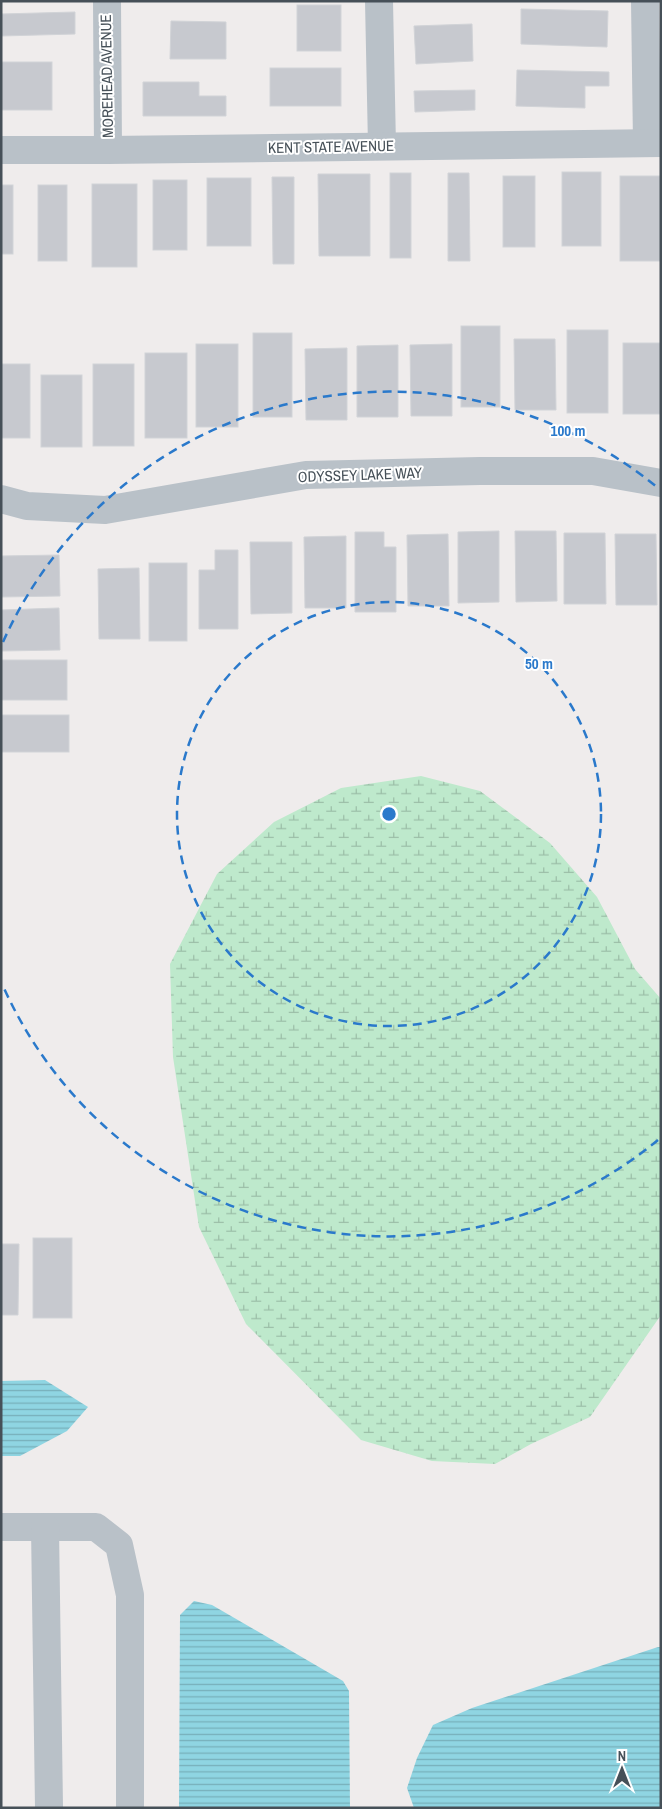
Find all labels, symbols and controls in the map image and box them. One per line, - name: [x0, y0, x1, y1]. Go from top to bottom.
- street label: MOREHEAD AVENUE: [95, 14, 118, 138]
- street label: KENT STATE AVENUE: [268, 135, 394, 158]
- text: 100 m: [551, 420, 585, 441]
- street label: ODYSSEY LAKE WAY: [298, 462, 423, 487]
- text: 50 m: [525, 653, 553, 674]
- centre of rings: [380, 805, 398, 823]
- north arrow: [597, 1744, 647, 1794]
- text: N: [618, 1747, 626, 1765]

